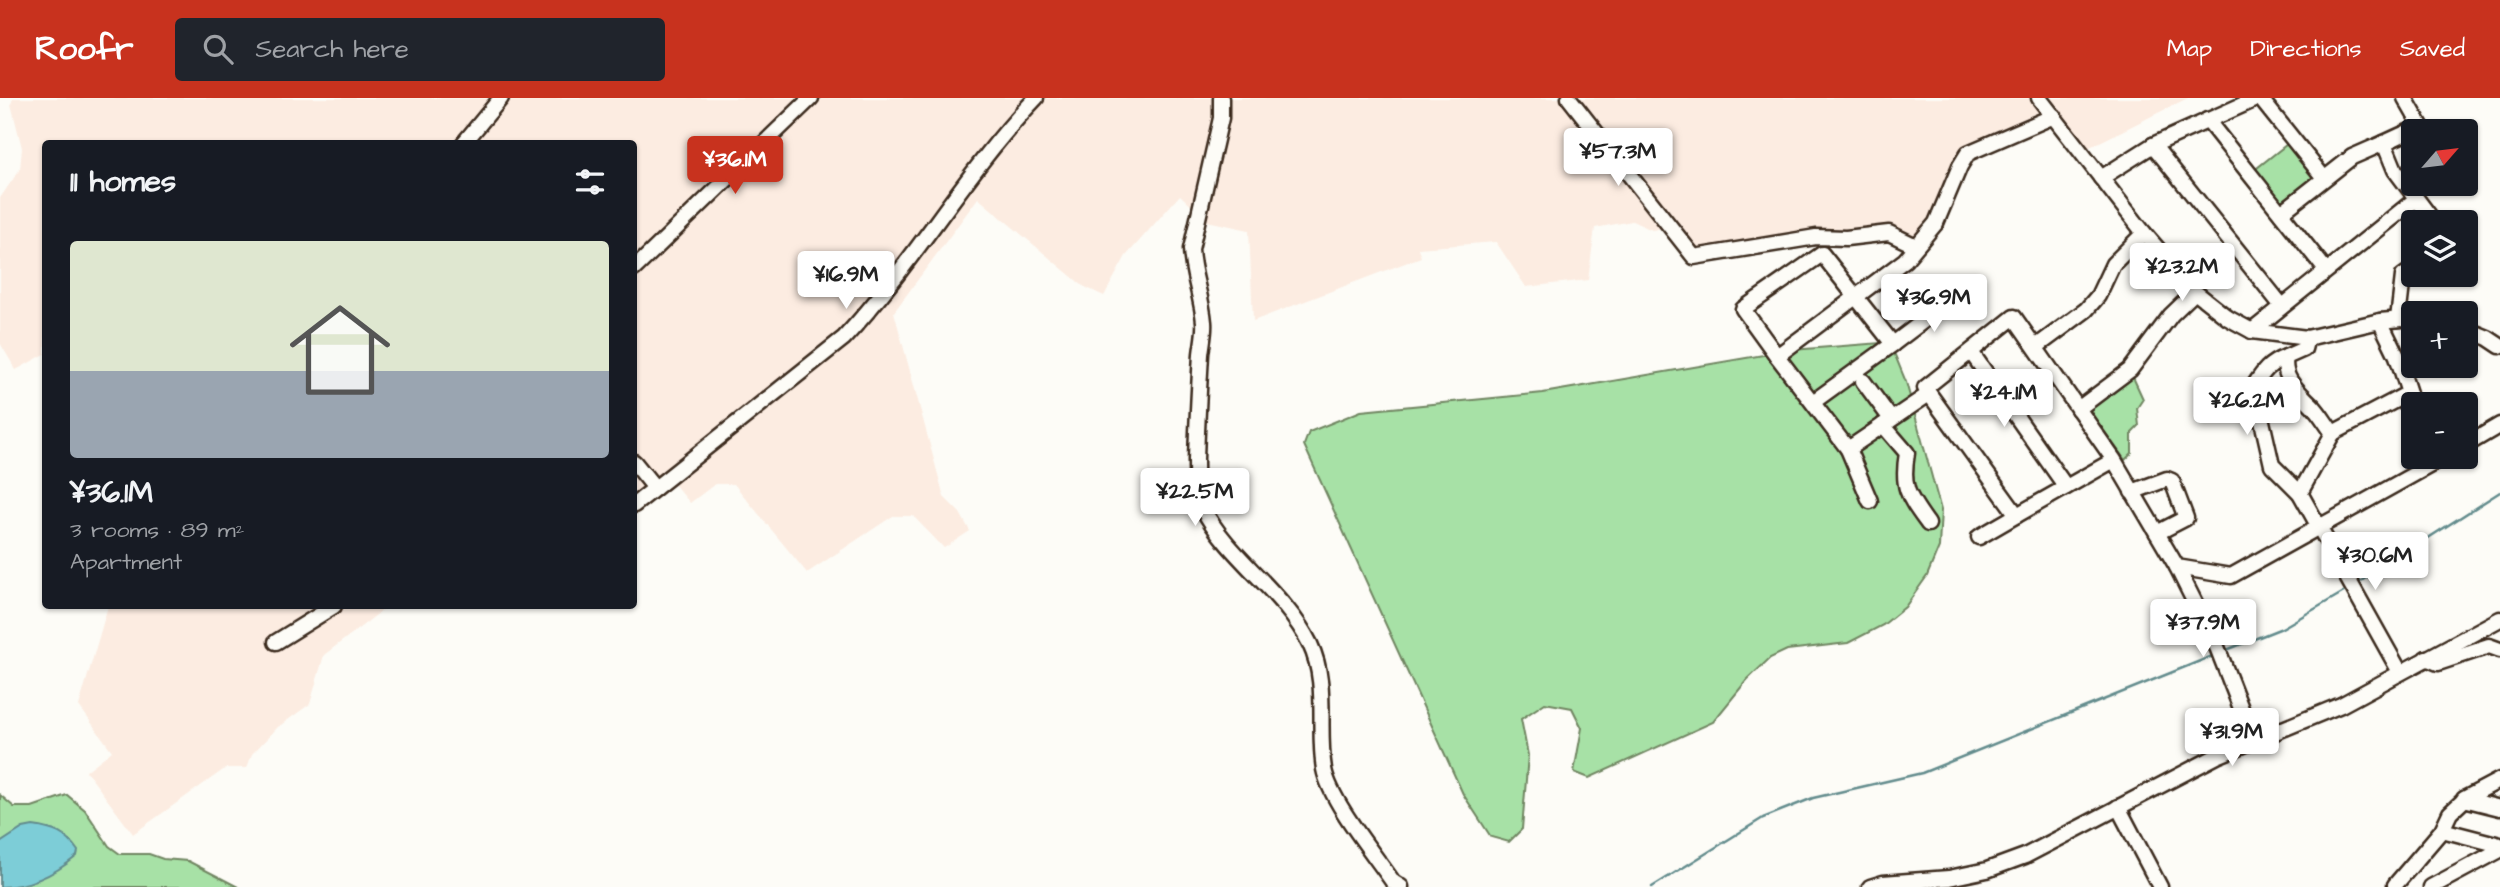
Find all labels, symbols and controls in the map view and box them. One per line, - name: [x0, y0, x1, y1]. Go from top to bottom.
- search box: [175, 18, 665, 81]
- text: Roofr: [35, 26, 133, 72]
- icon: search: [199, 30, 237, 68]
- text: Search here: [255, 31, 409, 67]
- text: Map: [2167, 32, 2212, 66]
- text: Directions: [2250, 32, 2362, 66]
- text: Saved: [2400, 32, 2465, 66]
- north arrow: [2401, 119, 2478, 196]
- map controls: [2401, 119, 2478, 469]
- pin: ¥57.3M: [1561, 129, 1675, 188]
- text: ¥57.3M: [1580, 135, 1656, 167]
- pin: ¥36.1M: [678, 136, 792, 196]
- text: ¥36.1M: [703, 143, 767, 175]
- text: 11 homes: [70, 161, 176, 203]
- icon: filters: [571, 163, 609, 201]
- button: layers: [2401, 210, 2478, 287]
- pin: ¥23.2M: [2125, 244, 2239, 303]
- text: ¥23.2M: [2146, 250, 2218, 282]
- pin: ¥16.9M: [789, 252, 903, 311]
- text: ¥16.9M: [813, 258, 879, 290]
- pin: ¥36.9M: [1877, 274, 1991, 334]
- text: ¥36.9M: [1897, 281, 1971, 313]
- icon: home: [277, 287, 403, 413]
- button: +: [2401, 301, 2478, 378]
- pin: ¥24.1M: [1947, 370, 2061, 429]
- text: ¥24.1M: [1971, 376, 2037, 408]
- pin: ¥26.2M: [2190, 378, 2304, 437]
- text: ¥26.2M: [2209, 384, 2285, 416]
- button: −: [2401, 392, 2478, 469]
- pin: ¥22.5M: [1138, 468, 1252, 528]
- text: ¥36.1M: [70, 472, 153, 514]
- text: ¥22.5M: [1156, 475, 1234, 507]
- text: 3 rooms · 89 m²: [70, 514, 244, 546]
- pin: ¥30.6M: [2318, 532, 2432, 592]
- text: ¥30.6M: [2337, 539, 2413, 571]
- text: Apartment: [70, 546, 182, 578]
- pin: ¥37.9M: [2146, 600, 2260, 659]
- text: ¥37.9M: [2166, 606, 2240, 638]
- pin: ¥31.9M: [2175, 708, 2289, 768]
- text: ¥31.9M: [2201, 715, 2263, 747]

